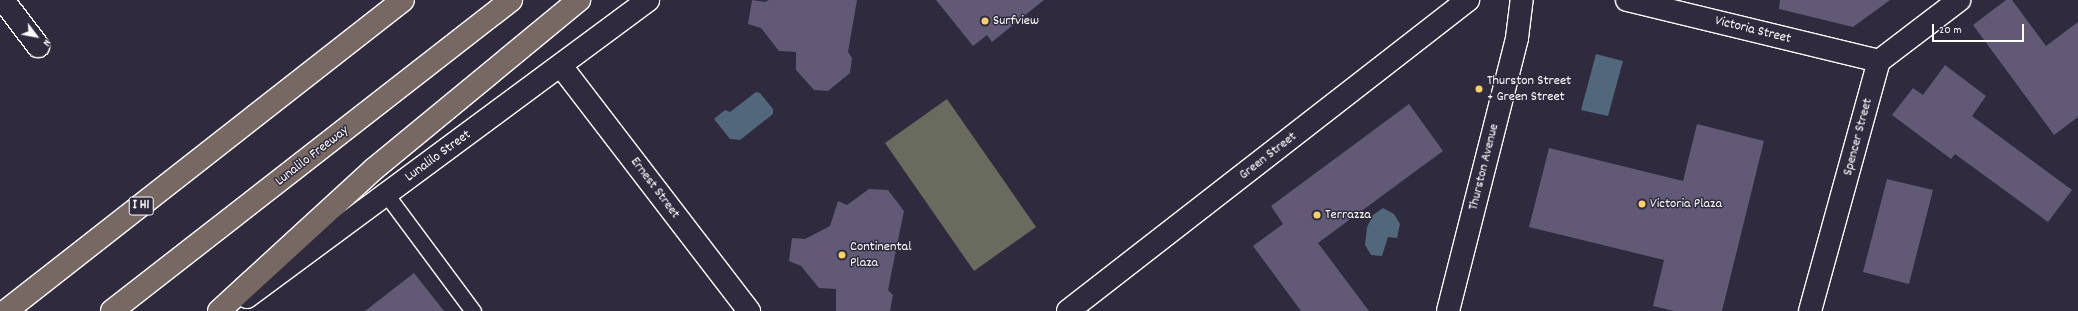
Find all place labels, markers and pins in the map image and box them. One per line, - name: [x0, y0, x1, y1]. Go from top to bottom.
- place label: Surfview: [993, 13, 1039, 29]
- marker: Surfview: [980, 16, 990, 26]
- place label: Thurston Street + Green Street: [1487, 73, 1571, 106]
- marker: Thurston Street + Green Street: [1474, 84, 1484, 94]
- place label: Victoria Plaza: [1650, 196, 1722, 212]
- marker: Victoria Plaza: [1637, 199, 1647, 209]
- place label: Terrazza: [1325, 207, 1371, 223]
- marker: Terrazza: [1312, 210, 1322, 220]
- place label: Continental Plaza: [850, 239, 912, 272]
- marker: Continental Plaza: [837, 250, 847, 260]

